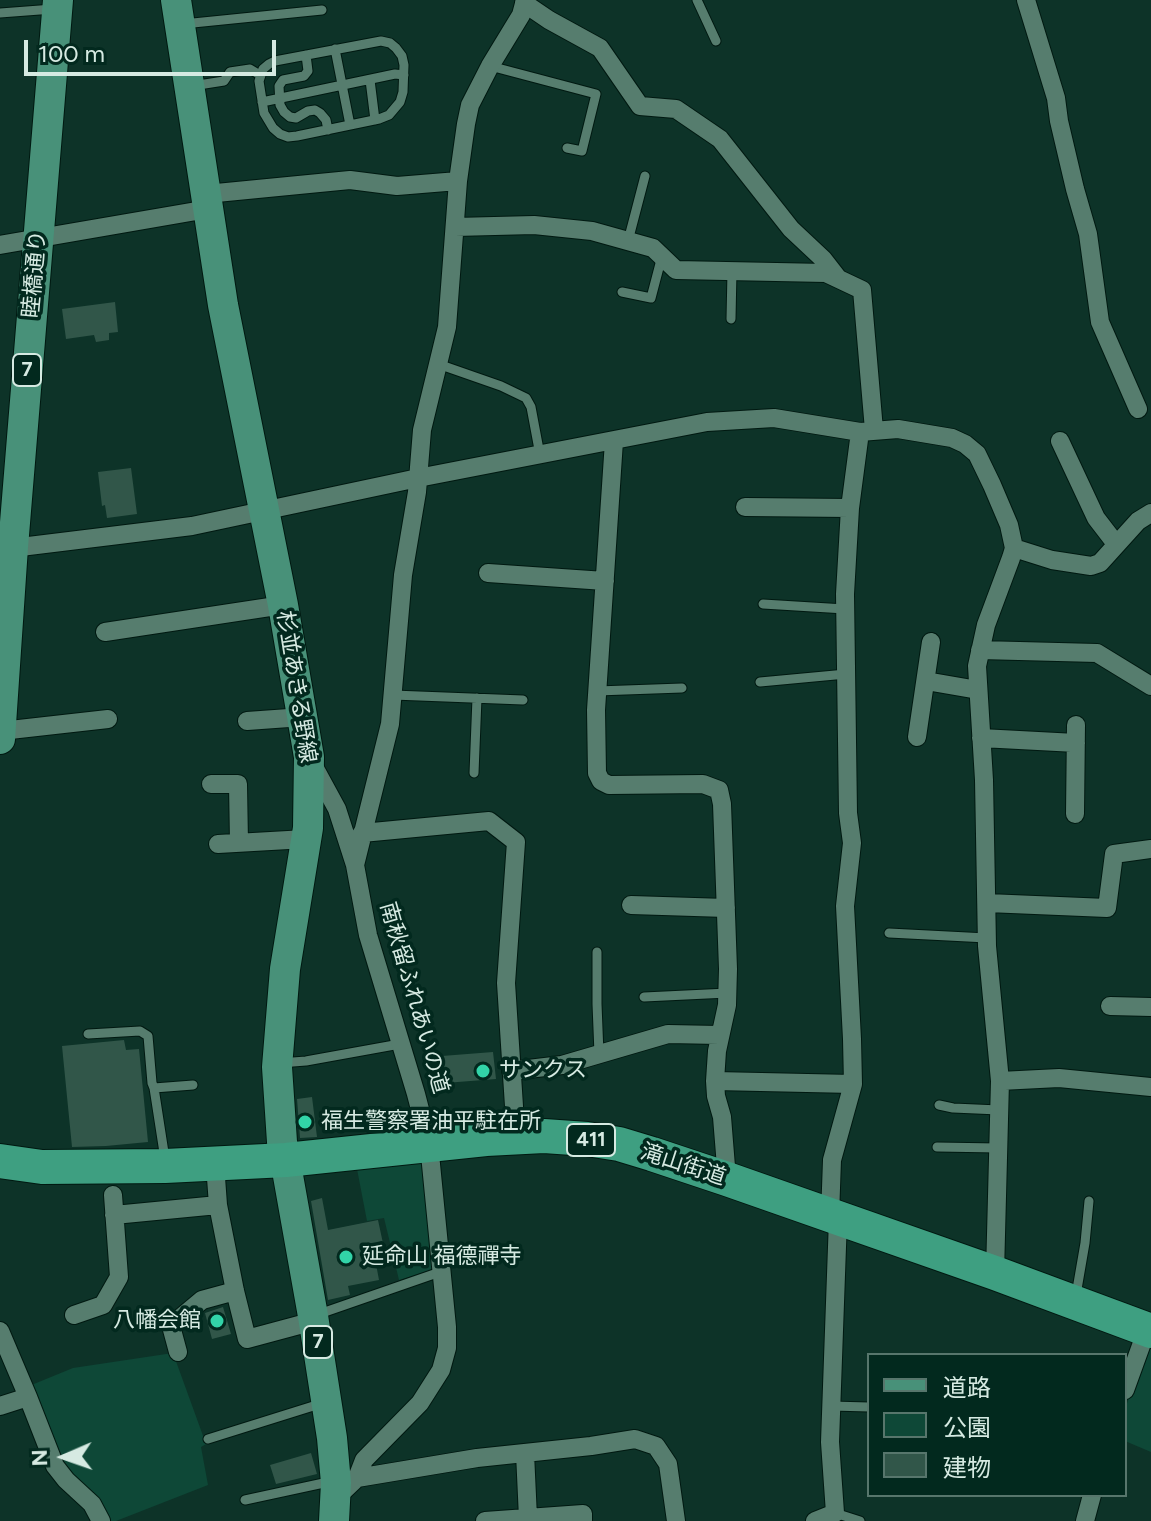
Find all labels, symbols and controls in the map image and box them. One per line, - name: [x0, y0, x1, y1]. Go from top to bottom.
- scale bar: [28, 24, 280, 74]
- text: 100 m: [38, 39, 105, 68]
- street label: 睦橋通り: [18, 229, 52, 319]
- road number: 7: [13, 354, 41, 386]
- street label: 杉並あきる野線: [271, 609, 321, 765]
- street label: 南秋留ふれあいの道: [374, 899, 454, 1097]
- place label: サンクス: [499, 1058, 587, 1084]
- marker: サンクス: [474, 1062, 492, 1080]
- place label: 福生警察署油平駐在所: [321, 1109, 541, 1135]
- marker: 福生警察署油平駐在所: [296, 1113, 314, 1131]
- road number: 411: [567, 1124, 615, 1156]
- street label: 滝山街道: [637, 1139, 729, 1191]
- place label: 延命山 福德禪寺: [362, 1244, 521, 1270]
- marker: 延命山 福德禪寺: [337, 1248, 355, 1266]
- place label: 八幡会館: [113, 1308, 201, 1334]
- marker: 八幡会館: [208, 1312, 226, 1330]
- road number: 7: [304, 1326, 332, 1358]
- legend: [867, 1353, 1127, 1497]
- text: 道路: [943, 1373, 991, 1402]
- text: 公園: [943, 1413, 991, 1442]
- north arrow: [24, 1417, 104, 1497]
- text: N: [26, 1449, 53, 1467]
- text: 建物: [943, 1453, 991, 1482]

